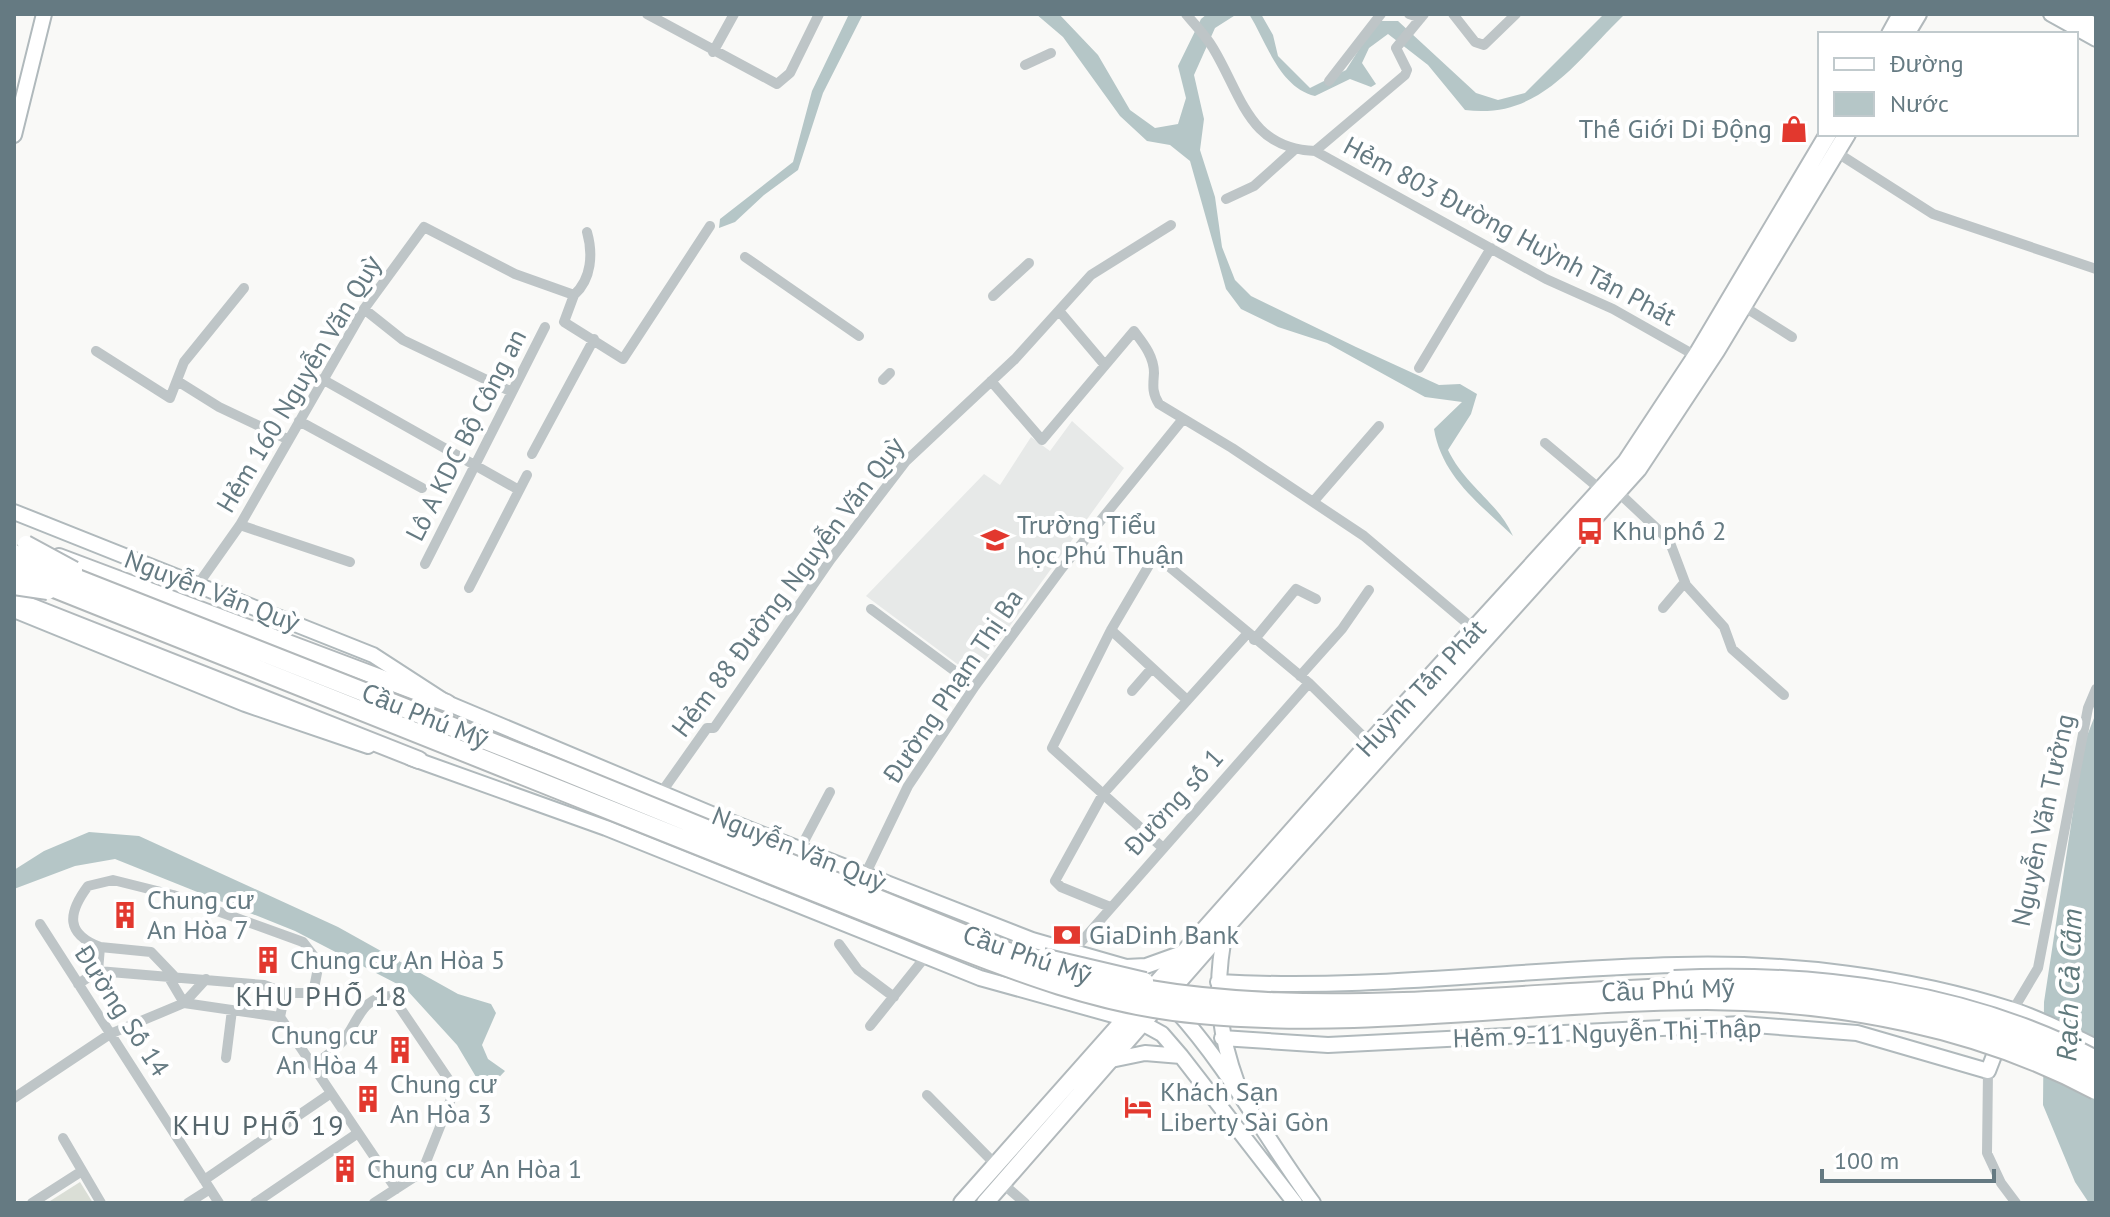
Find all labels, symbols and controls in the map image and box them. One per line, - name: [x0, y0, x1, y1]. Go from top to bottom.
- legend: [1818, 32, 2078, 136]
- text: Đường: [1889, 48, 1964, 79]
- text: Nước: [1890, 88, 1949, 119]
- place label: Thế Giới Di Động: [1579, 112, 1772, 145]
- shop icon: Thế Giới Di Động: [1779, 114, 1809, 144]
- street label: Hẻm 803 Đường Huỳnh Tấn Phát: [1338, 129, 1682, 333]
- street label: Hẻm 160 Nguyễn Văn Quỳ: [209, 249, 389, 518]
- street label: Lô A KDC Bộ Công an: [398, 323, 533, 546]
- street label: Hẻm 88 Đường Nguyễn Văn Quỳ: [664, 430, 911, 743]
- place label: Trường Tiểu học Phú Thuận: [1017, 508, 1184, 571]
- place label: Khu phố 2: [1612, 514, 1726, 547]
- bus stop icon: Khu phố 2: [1575, 516, 1605, 546]
- school or university icon: Trường Tiểu học Phú Thuận: [980, 525, 1010, 555]
- street label: Nguyễn Văn Quỳ: [120, 542, 304, 639]
- street label: Đường Phạm Thị Ba: [875, 583, 1030, 790]
- street label: Huỳnh Tấn Phát: [1349, 612, 1493, 763]
- street label: Cầu Phú Mỹ: [357, 675, 493, 756]
- street label: Nguyễn Văn Tưởng: [2004, 711, 2081, 929]
- street label: Đường số 1: [1116, 741, 1230, 863]
- street label: Nguyễn Văn Quỳ: [707, 799, 891, 898]
- place label: Chung cư An Hòa 7: [147, 883, 254, 946]
- building icon: Chung cư An Hòa 7: [110, 900, 140, 930]
- water label: Rạch Cả Cấm: [2047, 908, 2090, 1062]
- street label: Cầu Phú Mỹ: [959, 917, 1096, 992]
- place label: GiaDinh Bank: [1089, 918, 1239, 951]
- bank icon: GiaDinh Bank: [1052, 920, 1082, 950]
- street label: Đường Số 14: [67, 938, 177, 1082]
- place label: Chung cư An Hòa 5: [290, 943, 505, 976]
- building icon: Chung cư An Hòa 5: [253, 945, 283, 975]
- street label: Cầu Phú Mỹ: [1601, 971, 1735, 1008]
- district label: KHU PHỐ 18: [235, 977, 409, 1014]
- street label: Hẻm 9-11 Nguyễn Thị Thập: [1452, 1011, 1762, 1054]
- place label: Chung cư An Hòa 4: [271, 1018, 378, 1081]
- building icon: Chung cư An Hòa 4: [385, 1035, 415, 1065]
- place label: Chung cư An Hòa 3: [390, 1067, 497, 1130]
- place label: Khách Sạn Liberty Sài Gòn: [1160, 1075, 1329, 1138]
- building icon: Chung cư An Hòa 3: [353, 1084, 383, 1114]
- hotel icon: Khách Sạn Liberty Sài Gòn: [1123, 1092, 1153, 1122]
- district label: KHU PHỐ 19: [172, 1106, 346, 1143]
- scale bar: [1822, 1133, 1994, 1183]
- text: 100 m: [1834, 1145, 1899, 1176]
- place label: Chung cư An Hòa 1: [367, 1152, 582, 1185]
- building icon: Chung cư An Hòa 1: [330, 1154, 360, 1184]

